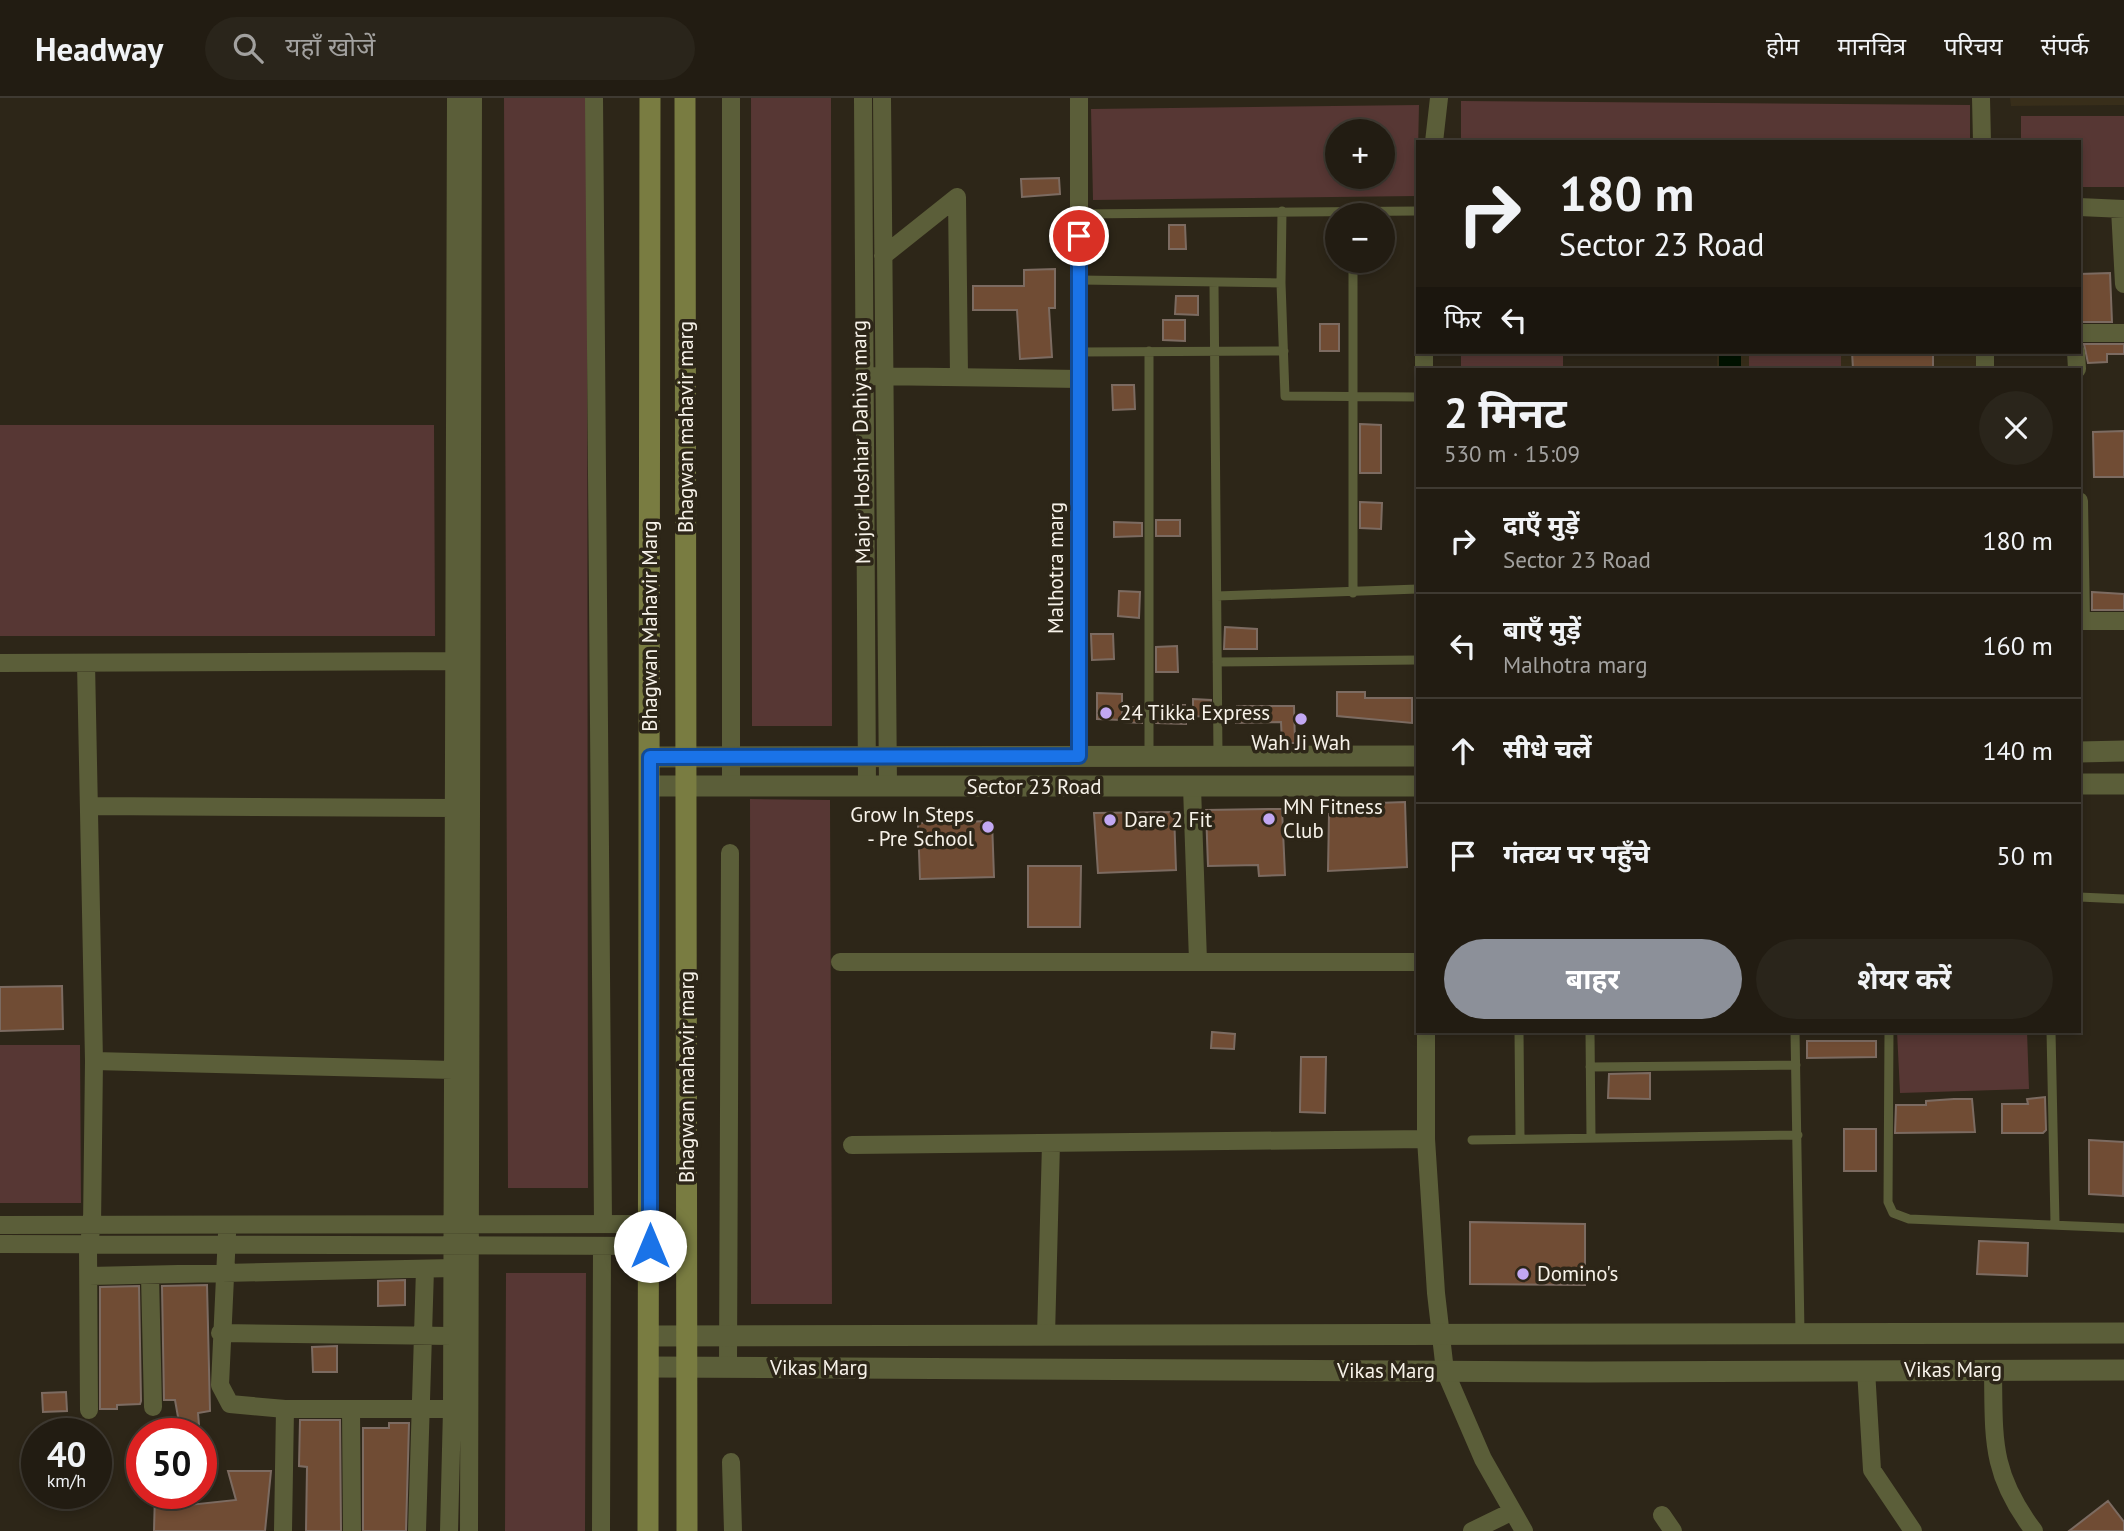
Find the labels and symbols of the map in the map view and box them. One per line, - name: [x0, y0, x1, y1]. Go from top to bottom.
- pin: [1049, 206, 1109, 266]
- street label: Major Hoshiar Dahiya marg: [845, 320, 876, 564]
- street label: Bhagwan mahavir marg: [672, 321, 699, 533]
- street label: Malhotra marg: [1042, 502, 1069, 634]
- street label: Bhagwan Mahavir Marg: [636, 520, 663, 732]
- place label: 24 Tikka Express: [1120, 699, 1270, 726]
- marker: 24 Tikka Express: [1098, 705, 1114, 721]
- marker: Wah Ji Wah: [1293, 711, 1309, 727]
- place label: Wah Ji Wah: [1251, 729, 1351, 756]
- street label: Sector 23 Road: [967, 773, 1101, 800]
- place label: MN Fitness Club: [1283, 793, 1383, 844]
- place label: Grow In Steps - Pre School: [850, 801, 974, 852]
- place label: Dare 2 Fit: [1124, 806, 1212, 833]
- marker: MN Fitness Club: [1261, 811, 1277, 827]
- marker: Dare 2 Fit: [1102, 812, 1118, 828]
- marker: Grow In Steps - Pre School: [980, 819, 996, 835]
- street label: Bhagwan mahavir marg: [673, 971, 700, 1183]
- position arrow: [613, 1209, 687, 1283]
- place label: Domino's: [1537, 1260, 1618, 1287]
- marker: Domino's: [1515, 1266, 1531, 1282]
- street label: Vikas Marg: [769, 1354, 868, 1381]
- street label: Vikas Marg: [1903, 1356, 2002, 1383]
- street label: Vikas Marg: [1336, 1357, 1435, 1384]
- speed limit sign: 50: [126, 1418, 217, 1509]

